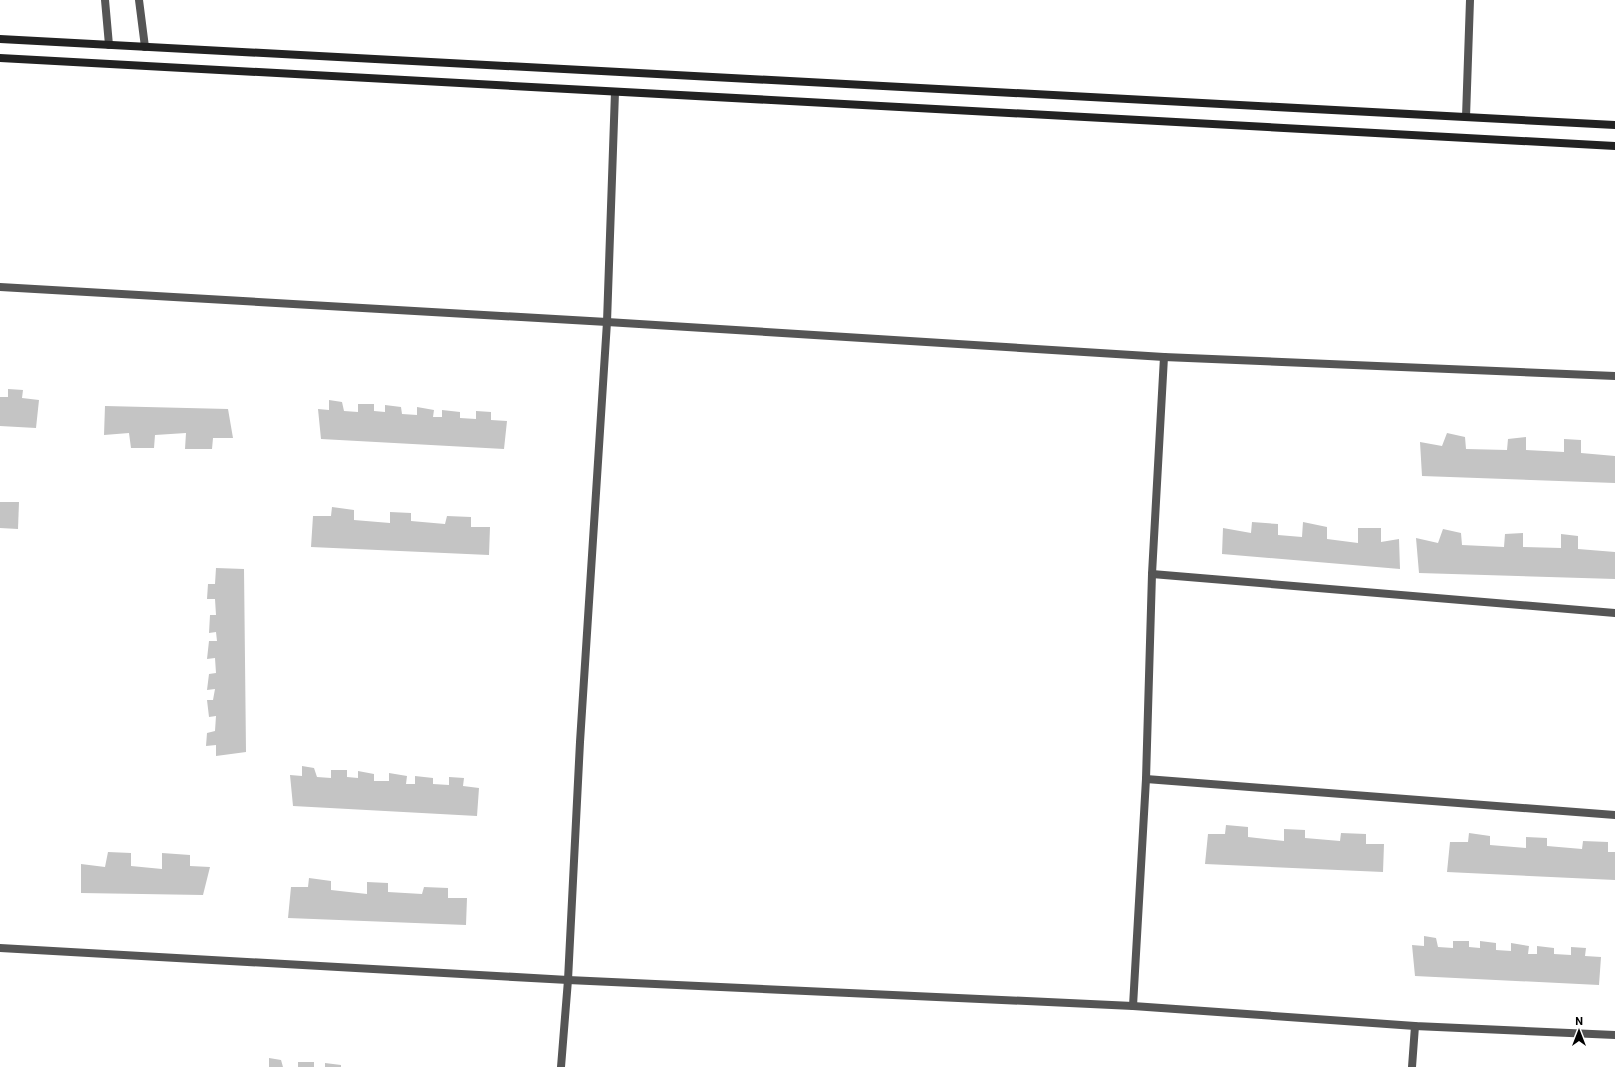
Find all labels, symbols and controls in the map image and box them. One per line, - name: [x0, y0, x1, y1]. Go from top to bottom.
- north arrow: [1559, 1011, 1599, 1051]
- text: N: [1575, 1015, 1583, 1028]

